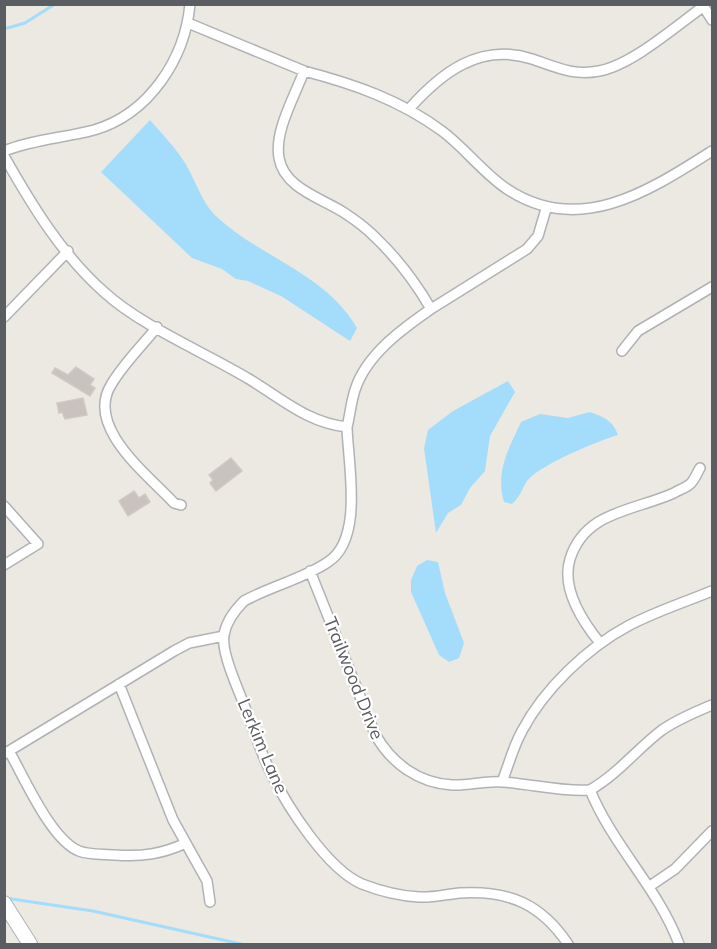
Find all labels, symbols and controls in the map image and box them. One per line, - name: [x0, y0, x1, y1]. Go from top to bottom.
- street label: Trailwood Drive: [319, 613, 389, 743]
- street label: Lerkim Lane: [233, 695, 293, 797]

